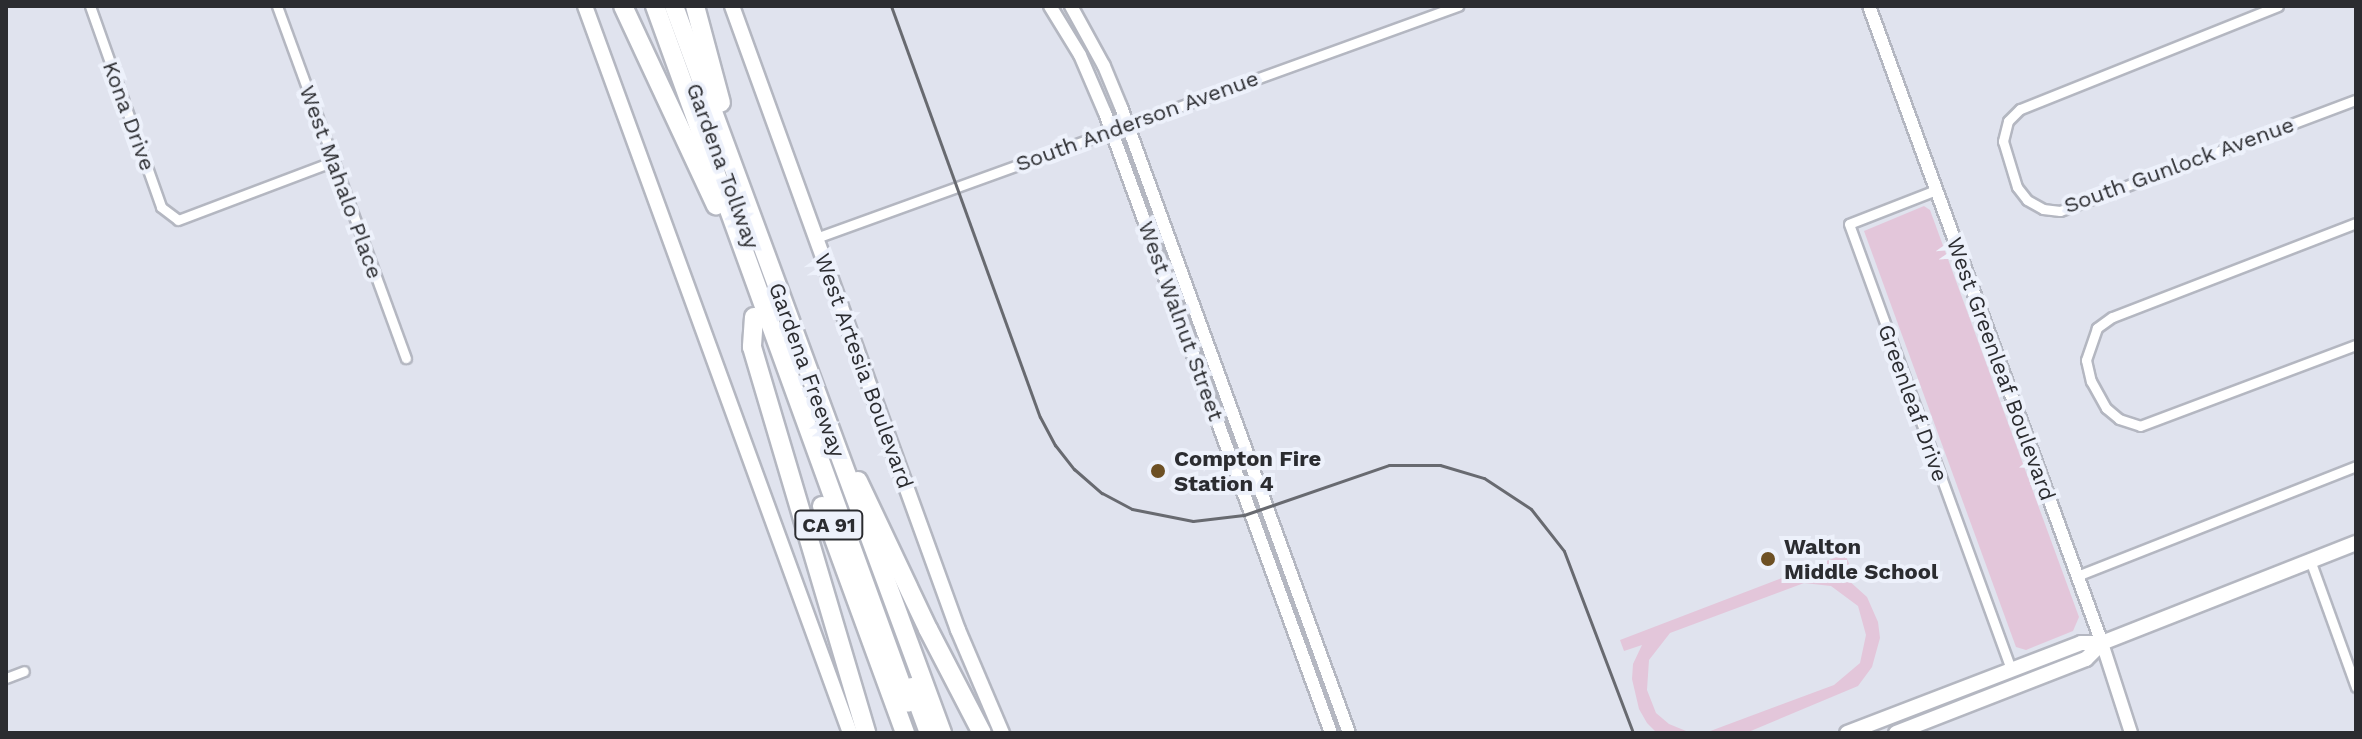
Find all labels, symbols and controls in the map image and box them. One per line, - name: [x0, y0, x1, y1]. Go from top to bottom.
- street label: Kona Drive: [97, 57, 161, 175]
- street label: South Anderson Avenue: [1011, 64, 1263, 178]
- street label: Gardena Tollway: [681, 79, 765, 253]
- street label: West Mahalo Place: [294, 82, 388, 282]
- street label: South Gunlock Avenue: [2060, 111, 2298, 219]
- street label: West Walnut Street: [1133, 217, 1229, 425]
- street label: West Greenleaf Boulevard: [1941, 233, 2061, 505]
- street label: West Artesia Boulevard: [809, 249, 919, 493]
- street label: Gardena Freeway: [763, 279, 851, 461]
- street label: Greenleaf Drive: [1872, 320, 1954, 486]
- place label: Compton Fire Station 4: [1174, 445, 1321, 496]
- marker: Compton Fire Station 4: [1149, 462, 1167, 480]
- road number: CA 91: [793, 509, 865, 541]
- place label: Walton Middle School: [1784, 533, 1938, 584]
- marker: Walton Middle School: [1759, 550, 1777, 568]

